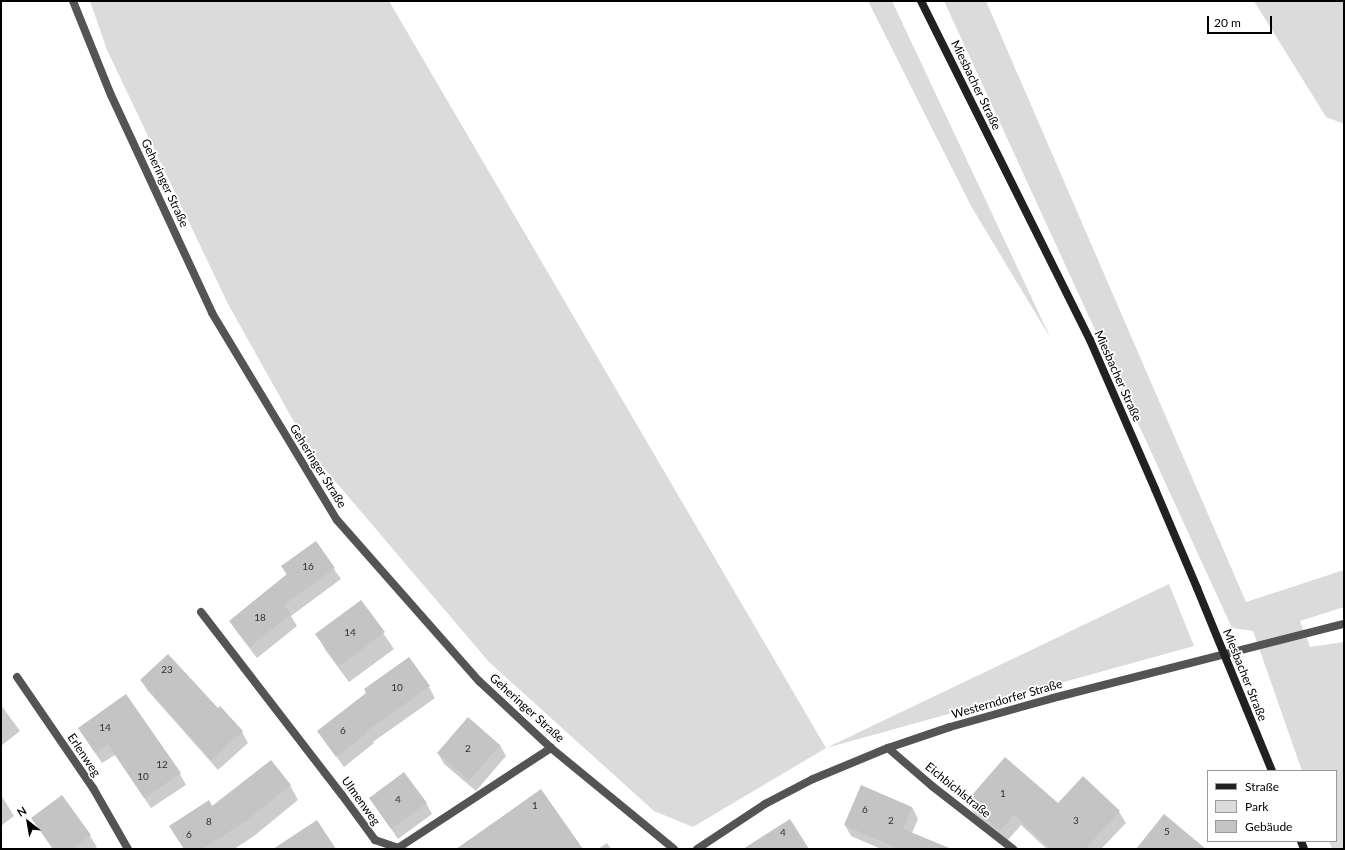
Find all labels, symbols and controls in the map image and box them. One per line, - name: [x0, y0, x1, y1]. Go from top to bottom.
- scale bar: [1209, 8, 1274, 34]
- text: 20 m: [1214, 15, 1241, 30]
- street label: Miesbacher Straße: [948, 38, 1004, 132]
- street label: Geheringer Straße: [138, 136, 192, 230]
- street label: Miesbacher Straße: [1091, 328, 1145, 424]
- street label: Geheringer Straße: [286, 421, 350, 511]
- house number: 16: [302, 561, 314, 573]
- house number: 18: [254, 612, 266, 624]
- house number: 14: [344, 627, 356, 639]
- street label: Miesbacher Straße: [1220, 627, 1270, 723]
- house number: 23: [161, 664, 173, 676]
- street label: Geheringer Straße: [487, 671, 567, 745]
- street label: Westerndorfer Straße: [950, 676, 1064, 722]
- house number: 10: [391, 682, 403, 694]
- house number: 14: [99, 722, 111, 734]
- house number: 6: [340, 725, 346, 737]
- street label: Erlenweg: [64, 731, 104, 779]
- house number: 2: [465, 743, 471, 755]
- house number: 12: [156, 759, 168, 771]
- street label: Eichbichlstraße: [922, 759, 994, 821]
- legend: [1207, 770, 1337, 842]
- house number: 10: [137, 771, 149, 783]
- street label: Ulmenweg: [339, 774, 383, 828]
- text: Straße: [1245, 779, 1279, 794]
- house number: 1: [1000, 788, 1006, 800]
- house number: 4: [395, 794, 401, 806]
- text: Park: [1245, 799, 1268, 814]
- house number: 1: [532, 800, 538, 812]
- north arrow: [8, 802, 48, 842]
- text: N: [15, 804, 29, 819]
- house number: 6: [862, 804, 868, 816]
- house number: 2: [888, 815, 894, 827]
- house number: 3: [1073, 815, 1079, 827]
- house number: 8: [206, 816, 212, 828]
- text: Gebäude: [1245, 819, 1292, 834]
- house number: 5: [1164, 826, 1170, 838]
- house number: 4: [780, 827, 786, 839]
- house number: 6: [186, 829, 192, 841]

